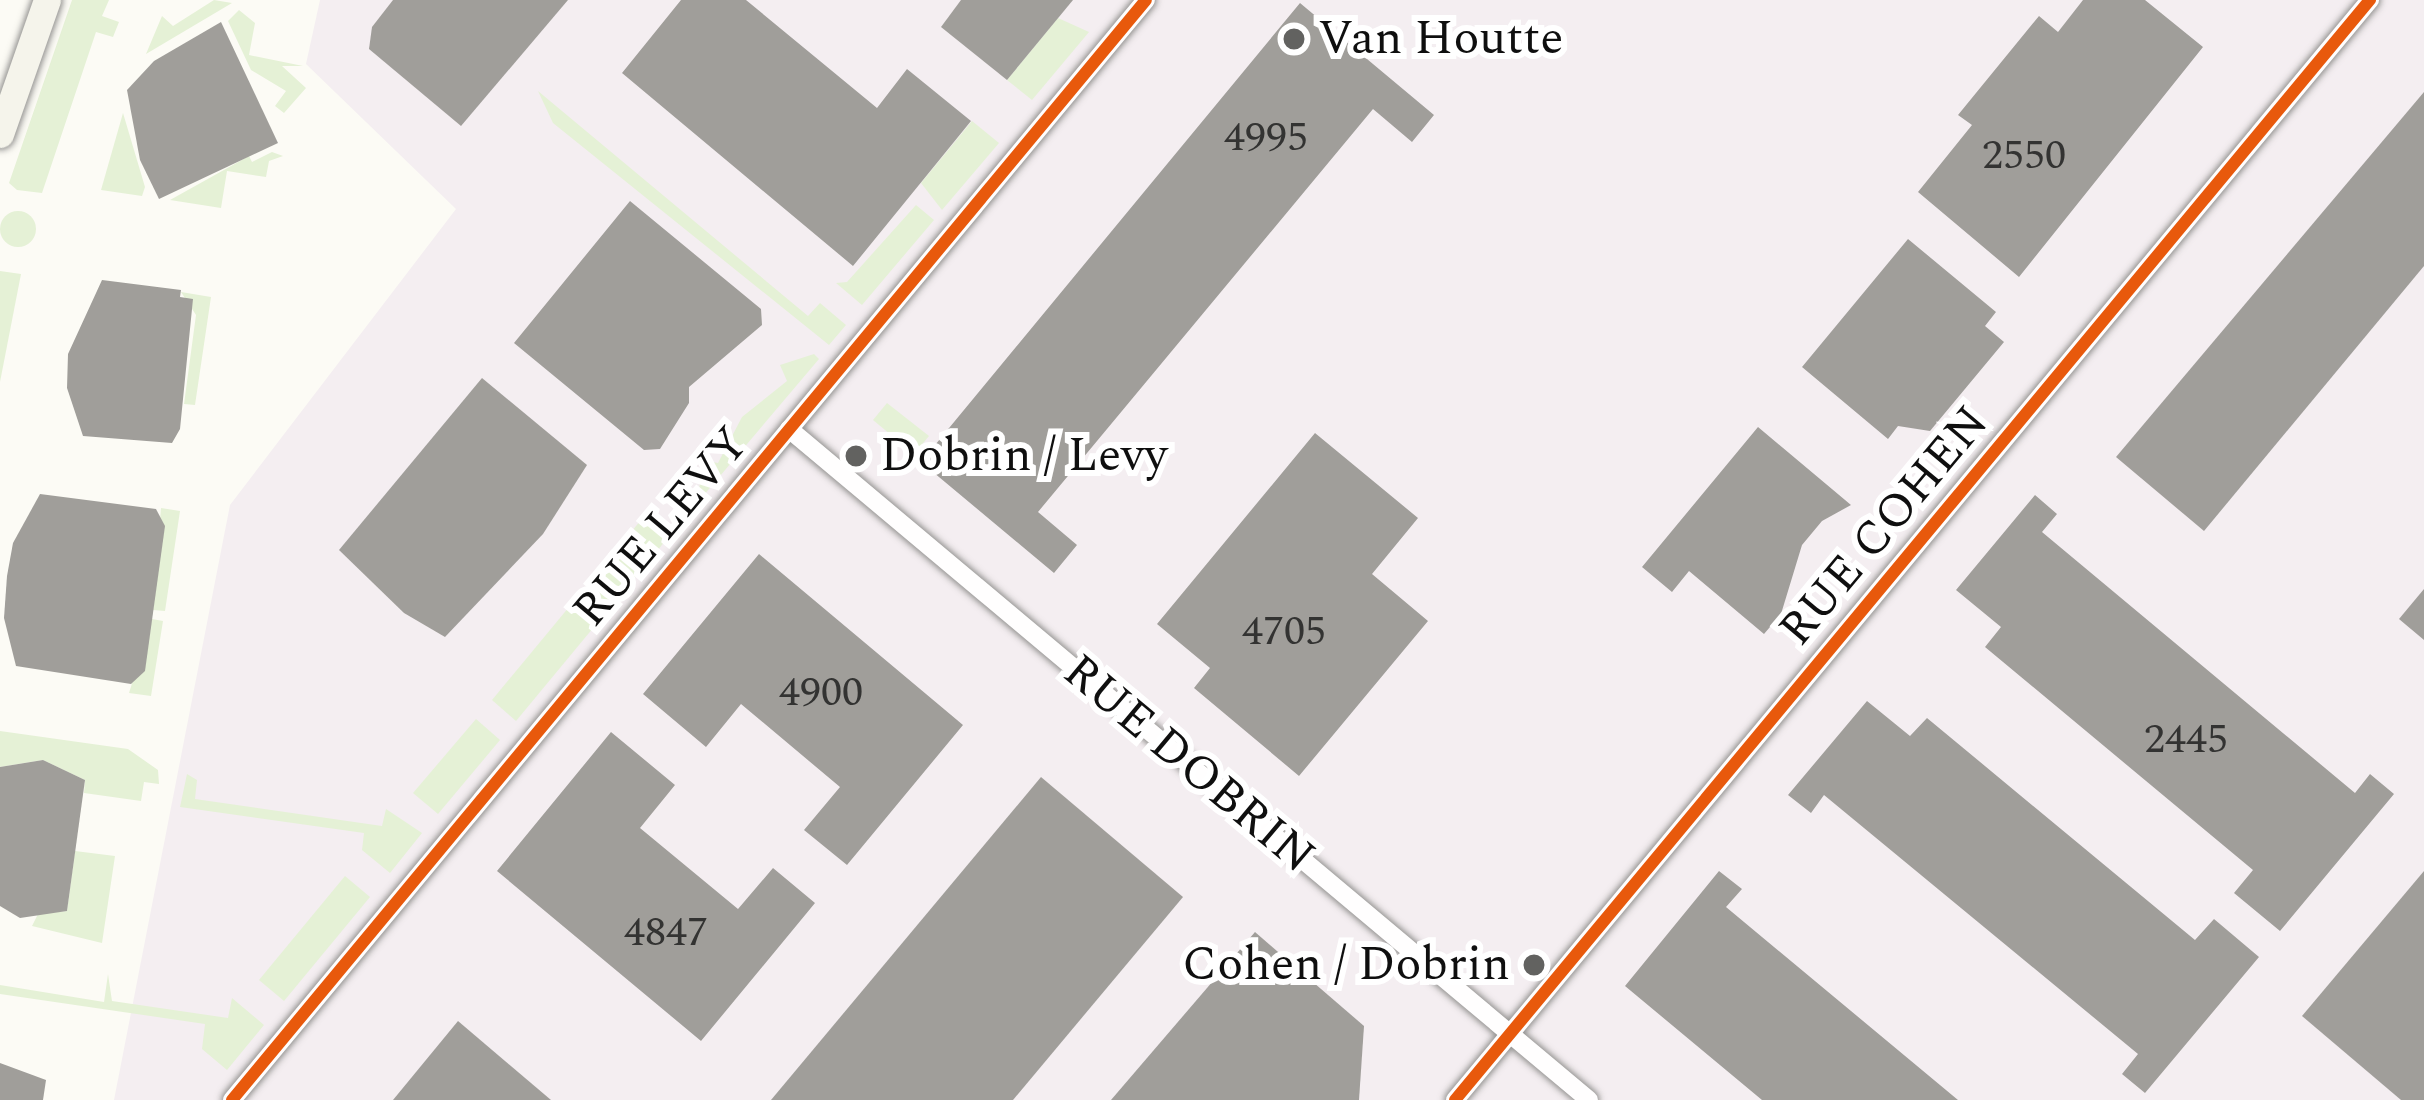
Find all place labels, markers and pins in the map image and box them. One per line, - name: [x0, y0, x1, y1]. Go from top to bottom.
- place label: Van Houtte: [1318, 10, 1563, 68]
- marker: Van Houtte: [1281, 26, 1307, 52]
- place label: Dobrin / Levy: [880, 427, 1167, 485]
- marker: Dobrin / Levy: [843, 443, 869, 469]
- place label: Cohen / Dobrin: [1182, 936, 1510, 994]
- marker: Cohen / Dobrin: [1521, 952, 1547, 978]

